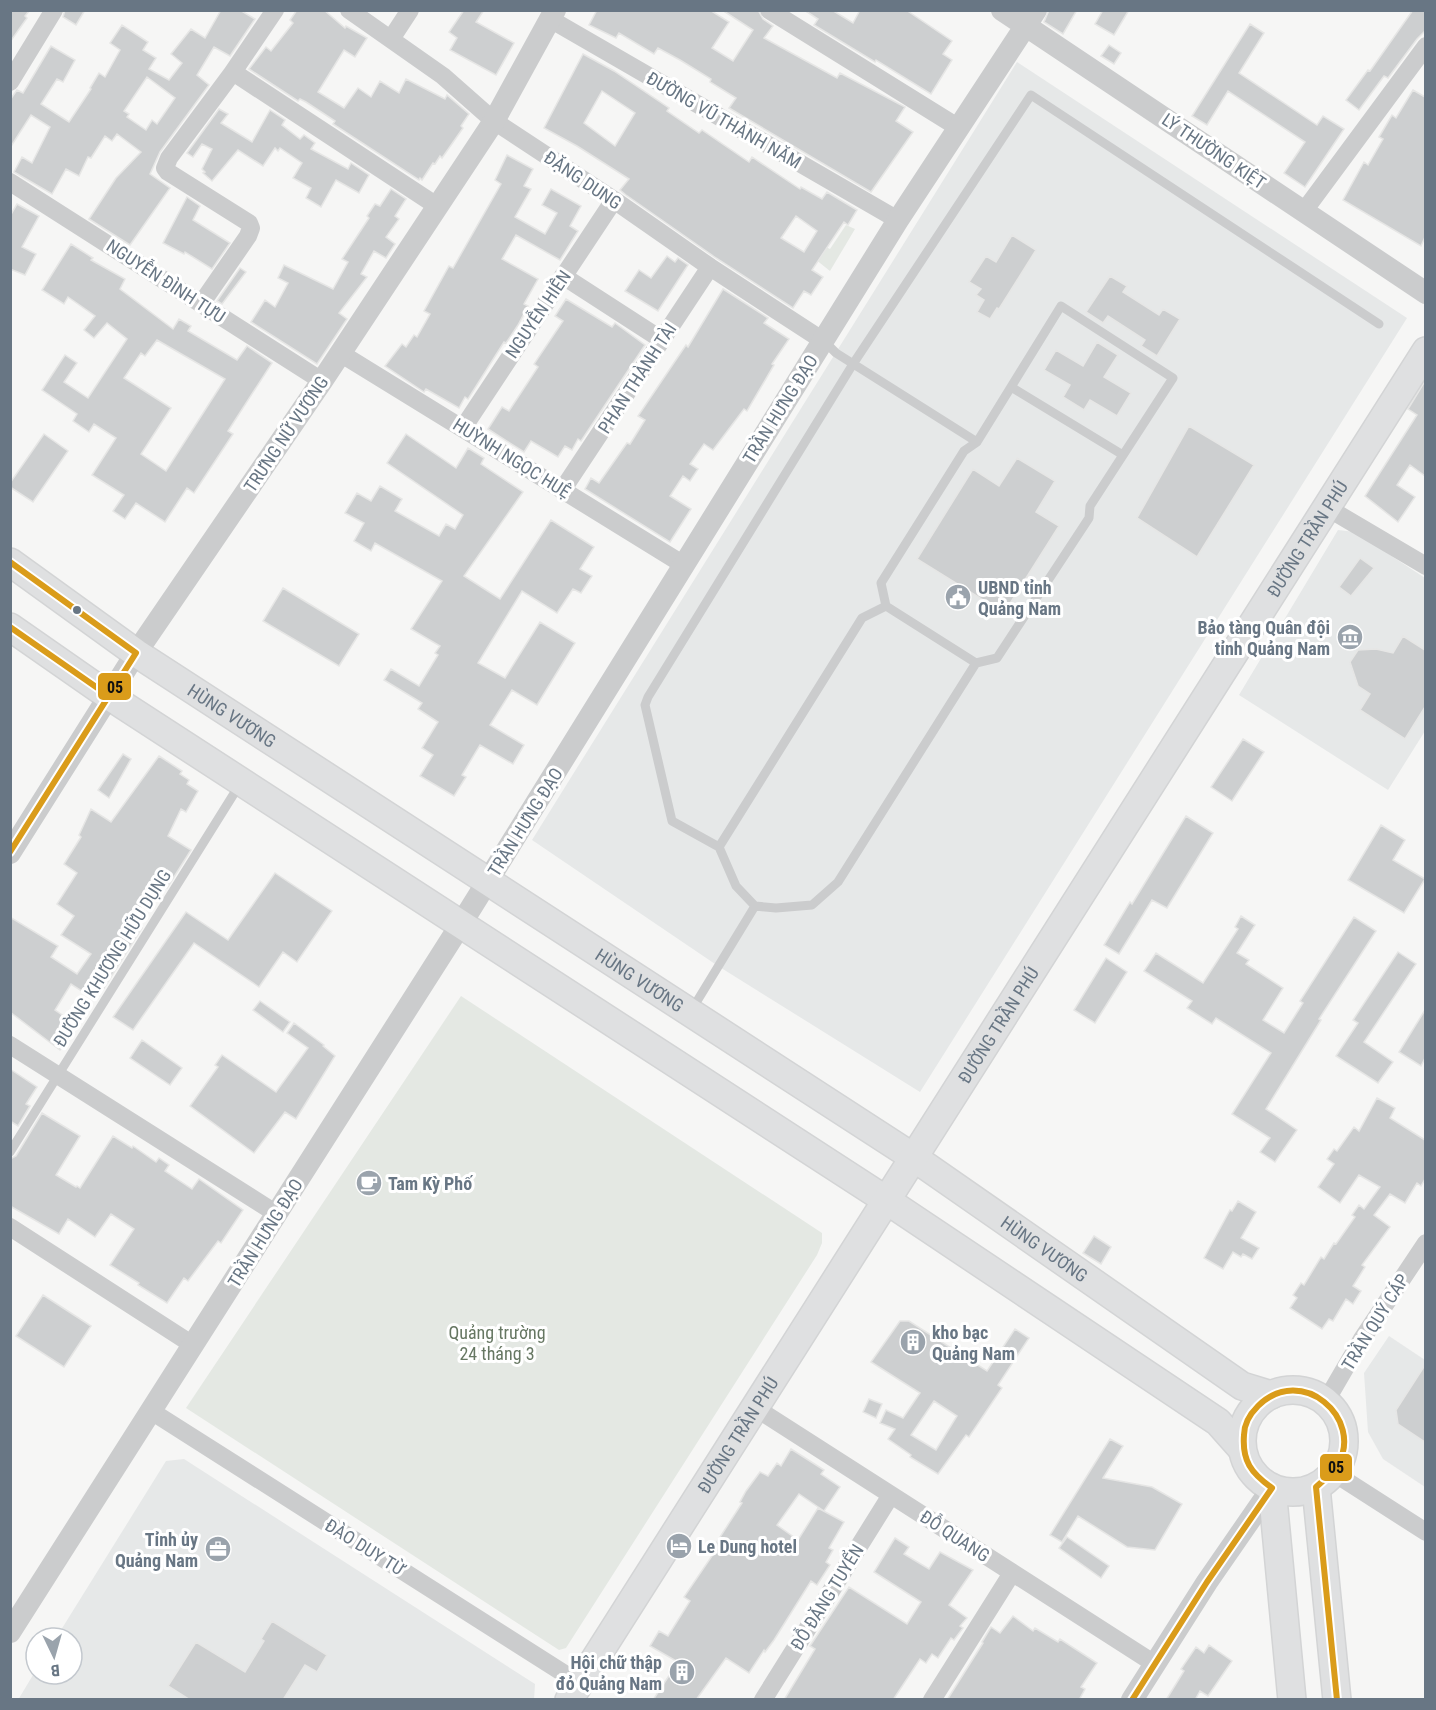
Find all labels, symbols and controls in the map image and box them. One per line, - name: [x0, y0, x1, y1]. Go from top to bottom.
- street label: ĐƯỜNG VŨ THÀNH NĂM: [643, 66, 805, 173]
- street label: LÝ THƯỜNG KIỆT: [1158, 109, 1270, 193]
- street label: ĐẶNG DUNG: [540, 146, 626, 214]
- street label: NGUYỄN ĐÌNH TỰU: [103, 234, 230, 327]
- street label: NGUYỄN HIỀN: [500, 266, 575, 362]
- street label: PHAN THÀNH TÀI: [594, 319, 680, 437]
- street label: TRẦN HƯNG ĐẠO: [737, 350, 822, 467]
- street label: TRƯNG NỮ VƯƠNG: [239, 371, 333, 496]
- street label: HUỲNH NGỌC HUỆ: [449, 414, 575, 503]
- street label: ĐƯỜNG TRẦN PHÚ: [1262, 477, 1352, 601]
- place label: UBND tỉnh Quảng Nam: [978, 577, 1061, 619]
- public building icon: UBND tỉnh Quảng Nam: [943, 582, 973, 612]
- unlabelled marker: [71, 604, 83, 616]
- place label: Bảo tàng Quân đội tỉnh Quảng Nam: [1197, 617, 1330, 659]
- museum icon: Bảo tàng Quân đội tỉnh Quảng Nam: [1335, 622, 1365, 652]
- line badge: 05: [97, 672, 132, 701]
- text: 05: [107, 678, 123, 697]
- street label: HÙNG VƯƠNG: [184, 679, 280, 752]
- street label: TRẦN HƯNG ĐẠO: [482, 763, 567, 880]
- street label: ĐƯỜNG KHƯƠNG HỮU DỤNG: [48, 865, 175, 1051]
- street label: HÙNG VƯƠNG: [592, 944, 688, 1016]
- street label: ĐƯỜNG TRẦN PHÚ: [953, 963, 1043, 1087]
- cafe icon: Tam Kỳ Phố: [354, 1168, 384, 1198]
- place label: Tam Kỳ Phố: [388, 1173, 473, 1194]
- street label: TRẦN HƯNG ĐẠO: [222, 1174, 307, 1291]
- street label: HÙNG VƯƠNG: [997, 1211, 1092, 1286]
- street label: TRẦN QUÝ CÁP: [1336, 1269, 1413, 1374]
- park label: Quảng trường 24 tháng 3: [448, 1322, 546, 1364]
- place label: kho bạc Quảng Nam: [932, 1322, 1015, 1364]
- building icon: kho bạc Quảng Nam: [898, 1327, 928, 1357]
- street label: ĐƯỜNG TRẦN PHÚ: [693, 1373, 782, 1497]
- line badge: 05: [1319, 1453, 1353, 1482]
- text: 05: [1328, 1458, 1344, 1477]
- street label: ĐỖ QUANG: [916, 1505, 994, 1566]
- street label: ĐÀO DUY TỪ: [321, 1514, 409, 1580]
- place label: Tỉnh ủy Quảng Nam: [115, 1529, 198, 1571]
- hotel icon: Le Dung hotel: [664, 1531, 694, 1561]
- office icon: Tỉnh ủy Quảng Nam: [203, 1534, 233, 1564]
- place label: Le Dung hotel: [698, 1536, 797, 1557]
- street label: ĐỖ ĐĂNG TUYỂN: [784, 1539, 868, 1654]
- north arrow: [24, 1626, 84, 1686]
- place label: Hội chữ thập đỏ Quảng Nam: [556, 1652, 662, 1694]
- building icon: Hội chữ thập đỏ Quảng Nam: [667, 1657, 697, 1687]
- text: B: [50, 1661, 61, 1680]

